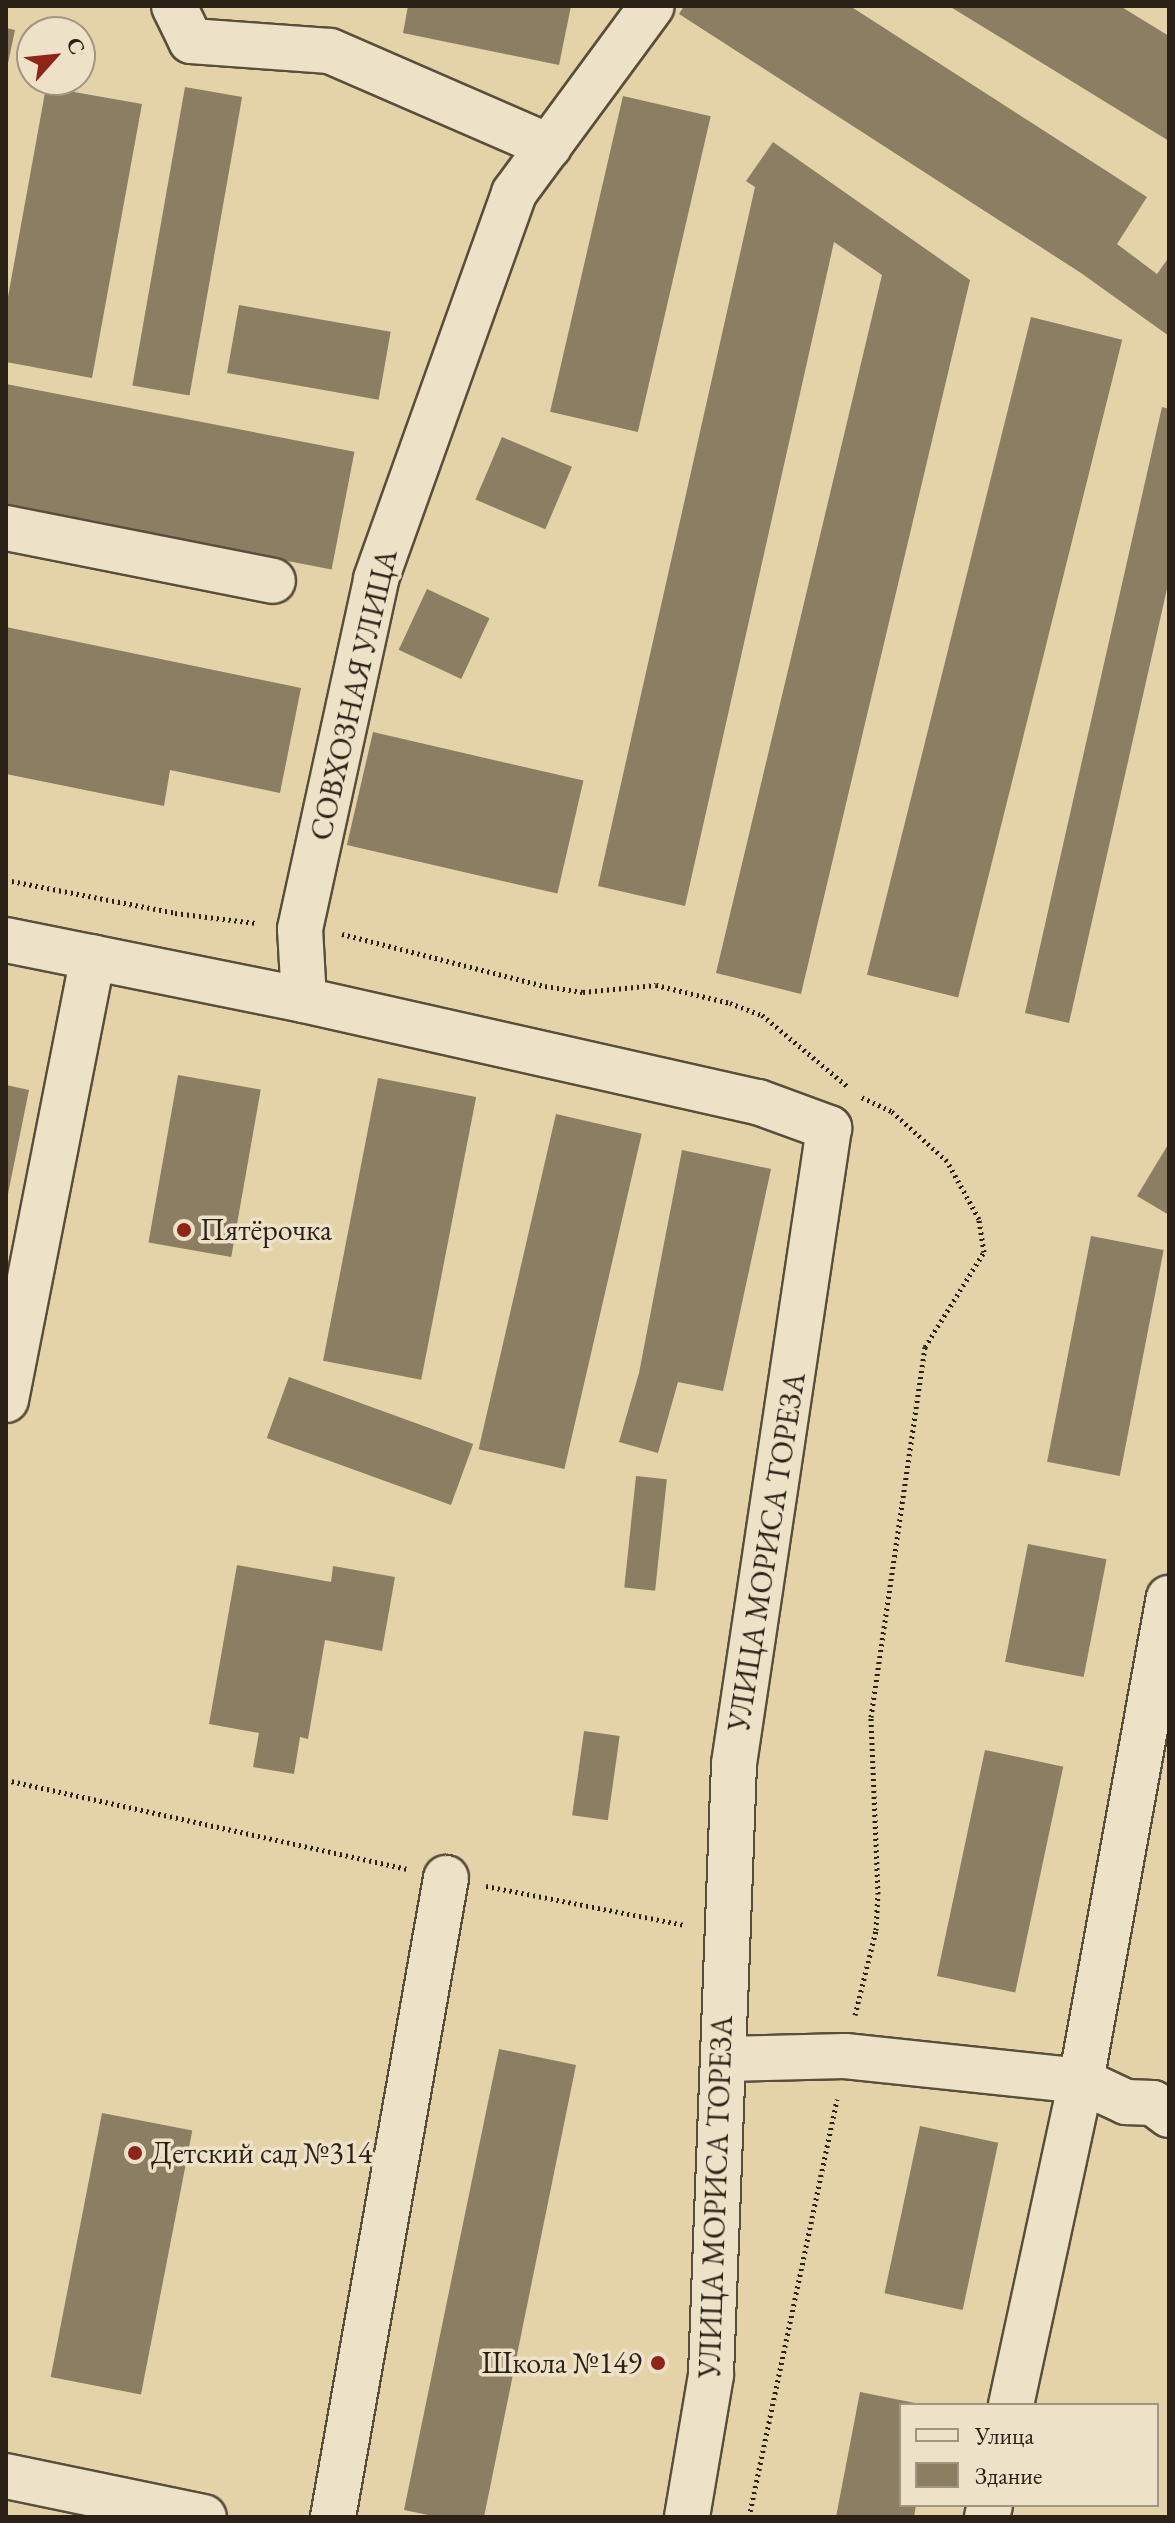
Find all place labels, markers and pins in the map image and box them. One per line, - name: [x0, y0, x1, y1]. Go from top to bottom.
- place label: Пятёрочка: [200, 1212, 332, 1248]
- marker: Пятёрочка: [175, 1221, 193, 1239]
- place label: Детский сад №314: [151, 2135, 373, 2171]
- marker: Детский сад №314: [126, 2144, 144, 2162]
- place label: Школа №149: [482, 2345, 642, 2381]
- marker: Школа №149: [649, 2354, 667, 2372]

